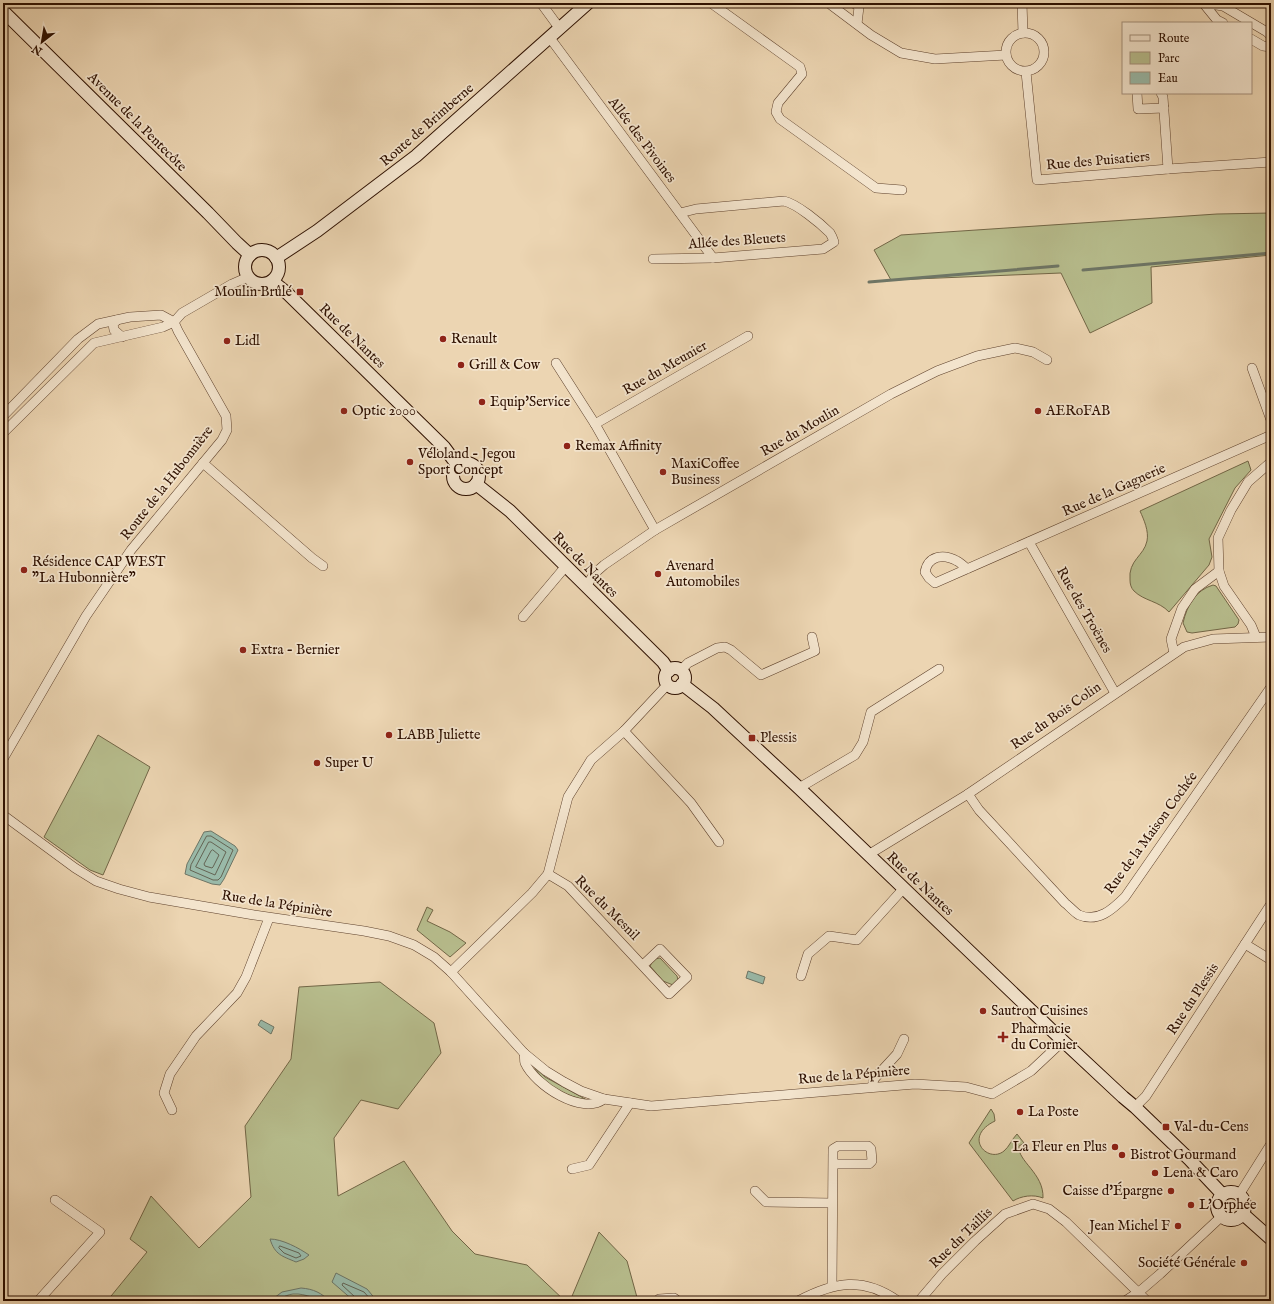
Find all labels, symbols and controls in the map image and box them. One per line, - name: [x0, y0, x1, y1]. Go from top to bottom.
- north arrow: [22, 22, 62, 62]
- legend: [1122, 22, 1252, 94]
- text: Route: [1158, 31, 1190, 46]
- text: N: [29, 41, 46, 59]
- text: Parc: [1158, 51, 1180, 66]
- street label: Avenue de la Pentecôte: [83, 68, 191, 176]
- text: Eau: [1158, 71, 1178, 86]
- street label: Route de Brimberne: [376, 79, 478, 171]
- street label: Allée des Pivoines: [603, 93, 680, 186]
- street label: Rue des Puisatiers: [1045, 147, 1151, 175]
- street label: Allée des Bleuets: [687, 229, 786, 253]
- place label: Moulin Brûlé: [214, 283, 293, 301]
- marker: Moulin Brûlé: [295, 287, 305, 297]
- street label: Rue de Nantes: [315, 300, 389, 372]
- place label: Renault: [451, 330, 498, 348]
- place label: Lidl: [235, 332, 260, 350]
- marker: Renault: [438, 334, 448, 344]
- marker: Lidl: [222, 336, 232, 346]
- street label: Rue du Meunier: [620, 337, 710, 399]
- place label: Grill & Cow: [469, 356, 541, 374]
- marker: Grill & Cow: [456, 360, 466, 370]
- place label: Equip'Service: [490, 393, 571, 411]
- marker: Equip'Service: [477, 397, 487, 407]
- street label: Rue du Moulin: [757, 401, 843, 461]
- place label: Optic 2000: [352, 402, 416, 420]
- place label: AERoFAB: [1045, 402, 1110, 420]
- marker: Optic 2000: [339, 406, 349, 416]
- marker: AERoFAB: [1033, 406, 1043, 416]
- street label: Route de la Hubonnière: [117, 422, 218, 544]
- place label: Remax Affinity: [575, 437, 662, 455]
- marker: Remax Affinity: [562, 441, 572, 451]
- place label: Véloland - Jegou Sport Concept: [417, 445, 516, 479]
- place label: MaxiCoffee Business: [671, 455, 740, 489]
- marker: Véloland - Jegou Sport Concept: [405, 457, 415, 467]
- street label: Rue de la Gagnerie: [1060, 459, 1169, 521]
- marker: MaxiCoffee Business: [658, 467, 668, 477]
- street label: Rue de Nantes: [548, 528, 622, 602]
- place label: Résidence CAP WEST "La Hubonnière": [32, 553, 166, 587]
- place label: Avenard Automobiles: [665, 557, 740, 591]
- street label: Rue des Troënes: [1052, 564, 1116, 656]
- marker: Résidence CAP WEST "La Hubonnière": [19, 565, 29, 575]
- marker: Avenard Automobiles: [653, 569, 663, 579]
- place label: Extra - Bernier: [251, 641, 340, 659]
- marker: Extra - Bernier: [238, 645, 248, 655]
- street label: Rue du Bois Colin: [1007, 678, 1105, 754]
- place label: LABB Juliette: [397, 726, 481, 744]
- place label: Plessis: [760, 729, 797, 747]
- marker: LABB Juliette: [384, 730, 394, 740]
- marker: Plessis: [747, 733, 757, 743]
- place label: Super U: [325, 754, 374, 772]
- marker: Super U: [312, 758, 322, 768]
- street label: Rue de la Maison Cochée: [1101, 768, 1202, 898]
- street label: Rue de Nantes: [883, 848, 957, 920]
- street label: Rue du Mesnil: [571, 872, 643, 944]
- street label: Rue de la Pépinière: [220, 886, 334, 922]
- street label: Rue du Plessis: [1163, 960, 1223, 1038]
- place label: Sautron Cuisines: [991, 1002, 1088, 1020]
- marker: Sautron Cuisines: [978, 1006, 988, 1016]
- place label: Pharmacie du Cormier: [1011, 1020, 1078, 1054]
- marker: Pharmacie du Cormier: [998, 1032, 1008, 1042]
- street label: Rue de la Pépinière: [797, 1061, 911, 1089]
- place label: La Poste: [1028, 1103, 1079, 1121]
- marker: La Poste: [1015, 1107, 1025, 1117]
- place label: Val-du-Cens: [1173, 1118, 1249, 1136]
- marker: Val-du-Cens: [1161, 1122, 1171, 1132]
- place label: La Fleur en Plus: [1012, 1138, 1107, 1156]
- marker: La Fleur en Plus: [1110, 1142, 1120, 1152]
- place label: Bistrot Gourmand: [1130, 1146, 1237, 1164]
- marker: Bistrot Gourmand: [1117, 1150, 1127, 1160]
- place label: Lena & Caro: [1163, 1164, 1239, 1182]
- marker: Lena & Caro: [1150, 1168, 1160, 1178]
- place label: Caisse d'Épargne: [1063, 1181, 1164, 1200]
- marker: Caisse d'Épargne: [1166, 1186, 1176, 1196]
- place label: L'Orphée: [1199, 1196, 1257, 1214]
- marker: L'Orphée: [1186, 1200, 1196, 1210]
- street label: Rue du Taillis: [926, 1204, 996, 1272]
- place label: Jean Michel F: [1087, 1217, 1170, 1235]
- marker: Jean Michel F: [1173, 1221, 1183, 1231]
- place label: Société Générale: [1138, 1254, 1237, 1272]
- marker: Société Générale: [1239, 1258, 1249, 1268]

